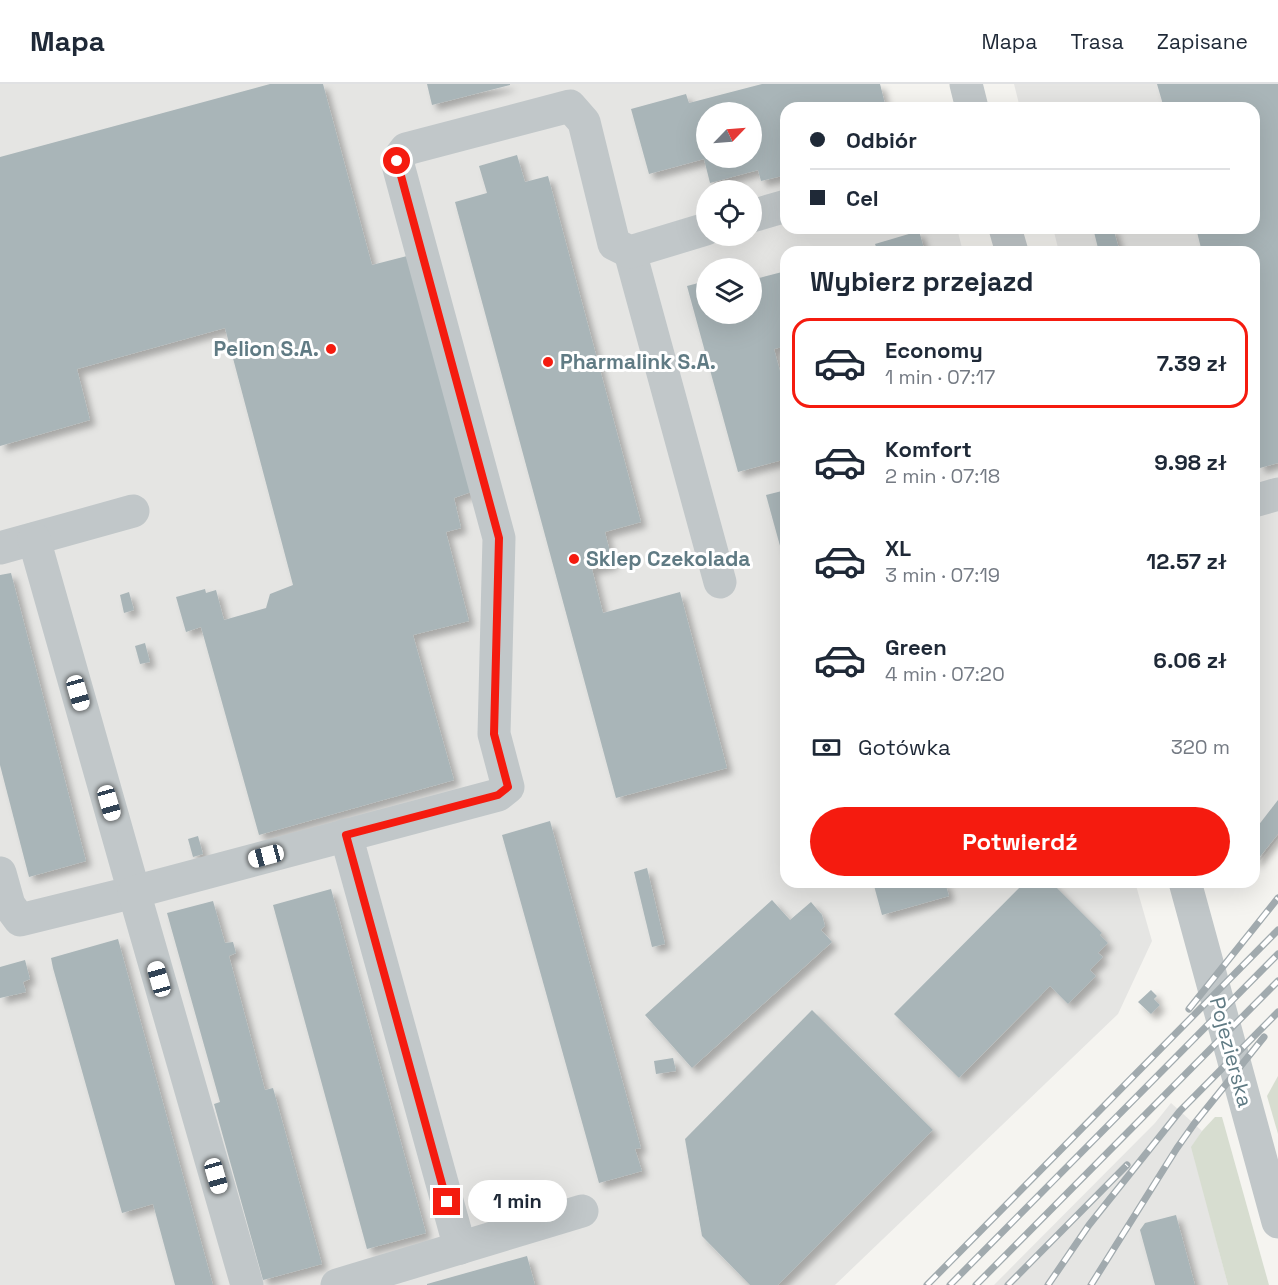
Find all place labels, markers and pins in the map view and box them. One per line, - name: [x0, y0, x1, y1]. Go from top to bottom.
- place label: Pelion S.A.: [214, 335, 319, 362]
- marker: Pelion S.A.: [324, 342, 338, 356]
- place label: Pharmalink S.A.: [560, 348, 716, 375]
- marker: Pharmalink S.A.: [541, 355, 555, 369]
- place label: Sklep Czekolada: [586, 545, 750, 572]
- marker: Sklep Czekolada: [567, 552, 581, 566]

